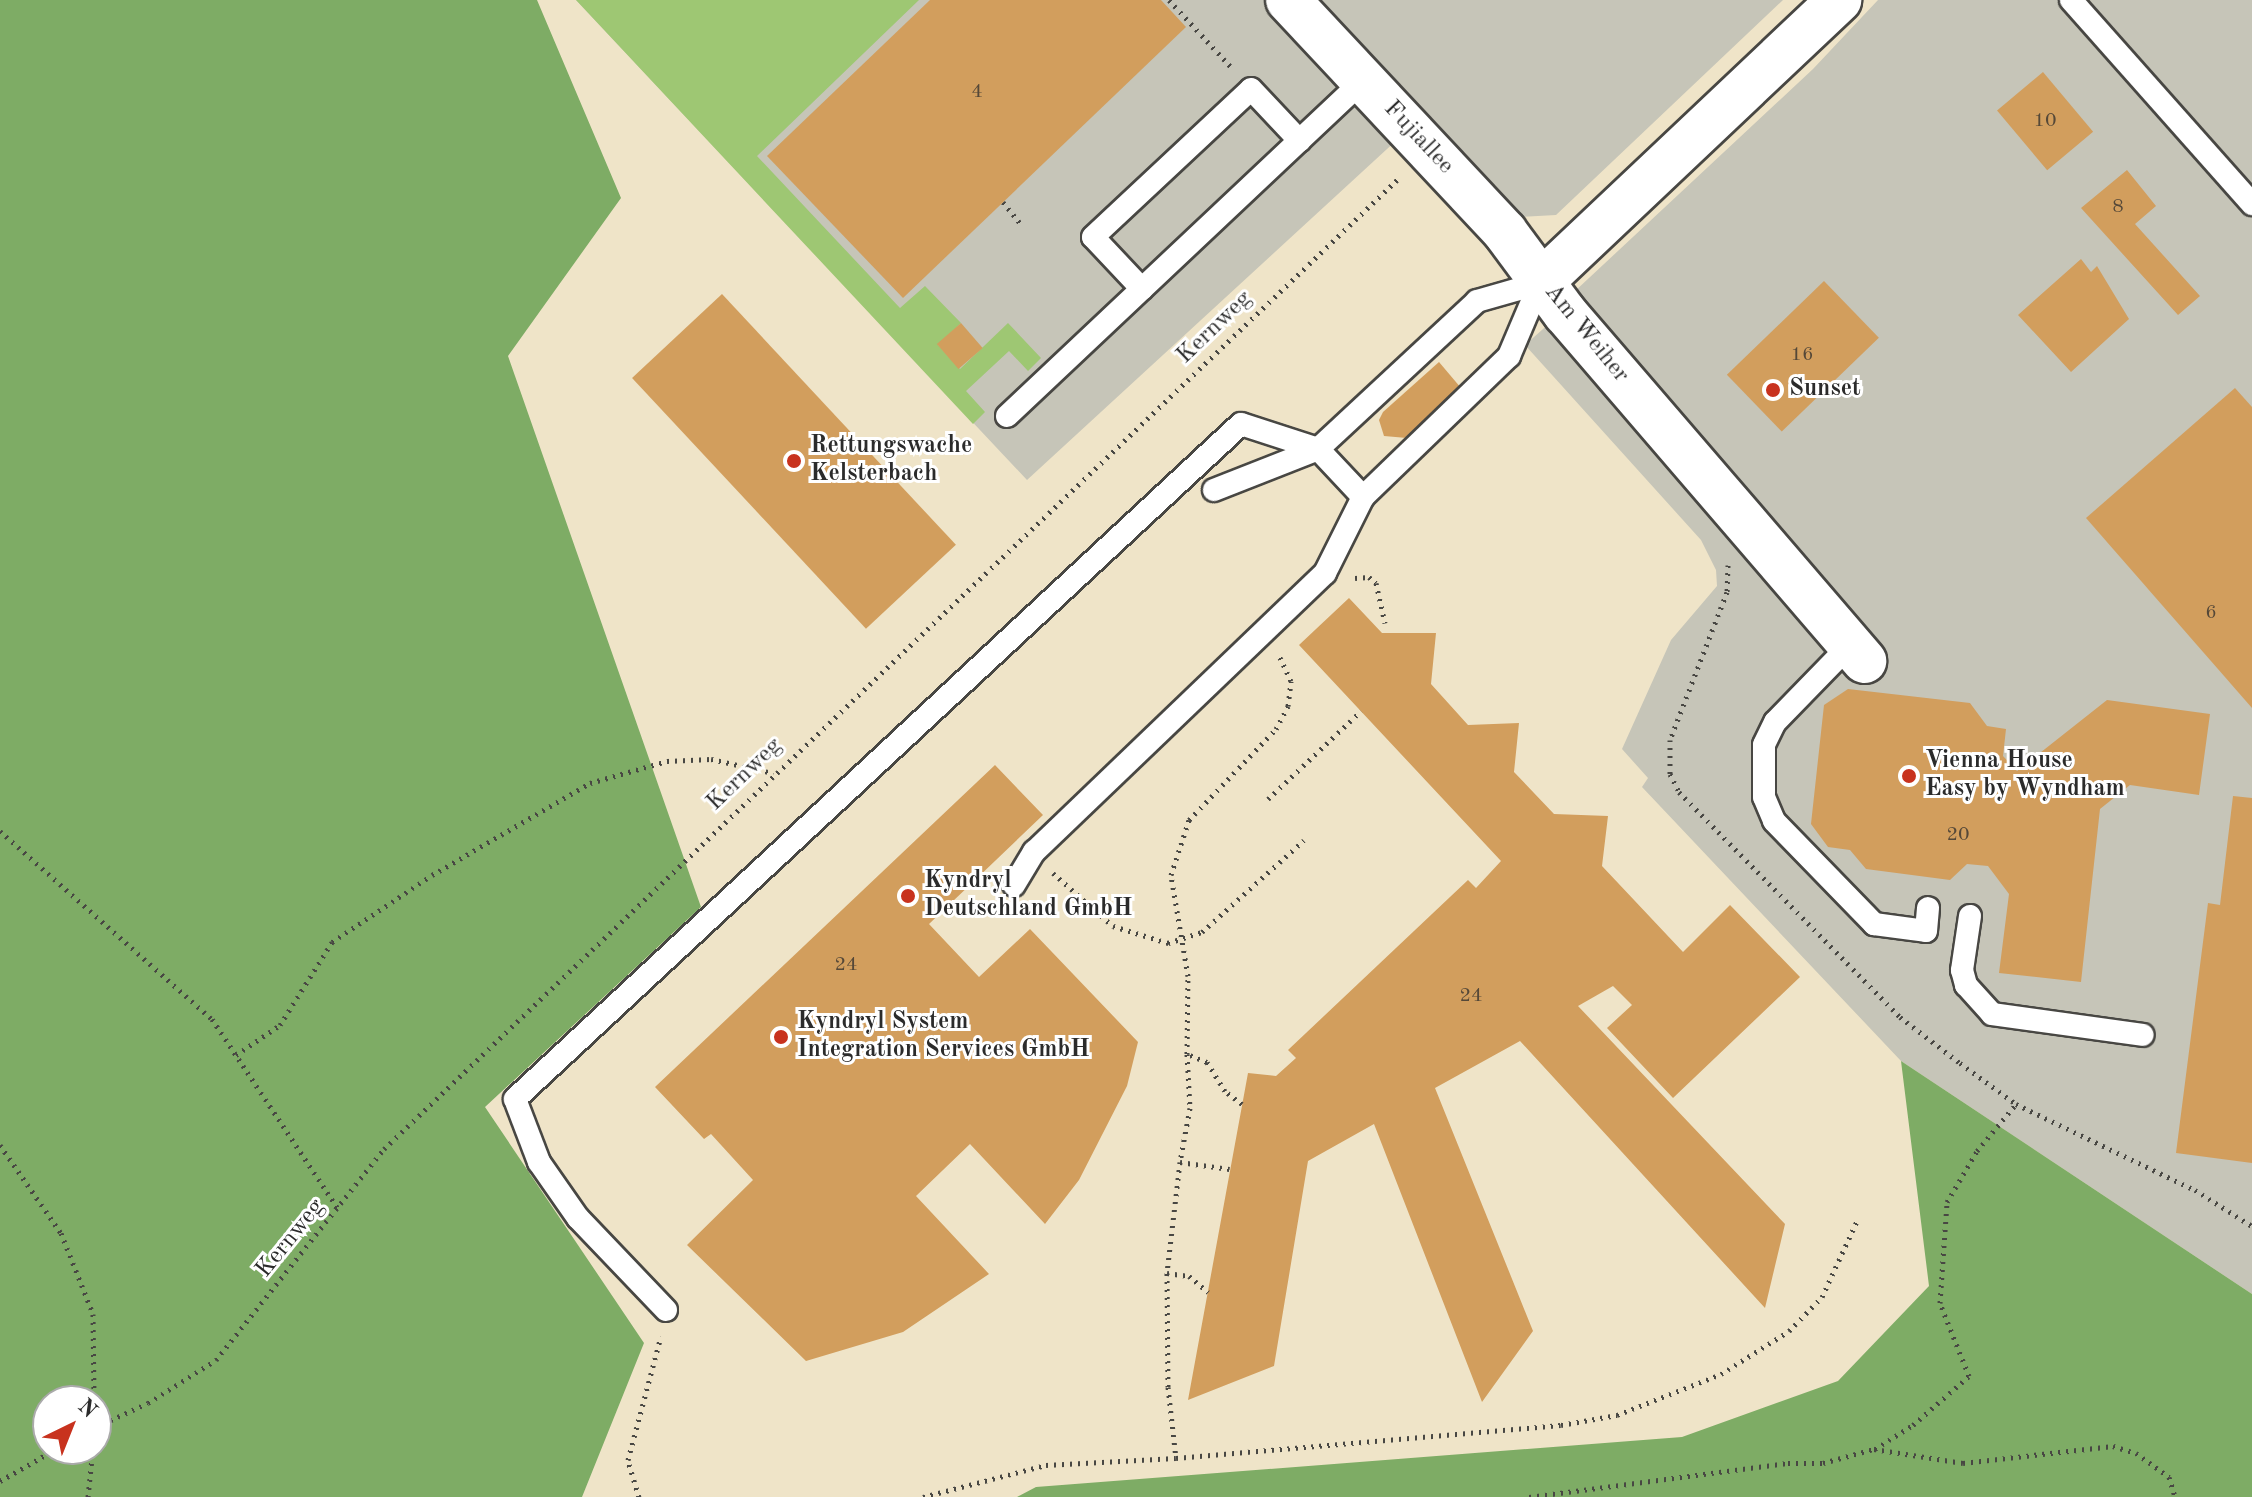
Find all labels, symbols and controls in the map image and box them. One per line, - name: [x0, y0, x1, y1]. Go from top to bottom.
- house number: 4: [971, 80, 983, 104]
- street label: Fujiallee: [1377, 95, 1459, 181]
- house number: 10: [2033, 109, 2057, 133]
- house number: 8: [2112, 195, 2124, 219]
- street label: Am Weiher: [1537, 279, 1635, 389]
- street label: Kernweg: [1171, 285, 1259, 371]
- house number: 16: [1790, 343, 1814, 367]
- place label: Sunset: [1789, 376, 1861, 404]
- marker: Sunset: [1764, 381, 1782, 399]
- place label: Rettungswache Kelsterbach: [810, 433, 972, 489]
- marker: Rettungswache Kelsterbach: [785, 452, 803, 470]
- house number: 6: [2205, 601, 2217, 625]
- street label: Kernweg: [701, 732, 789, 818]
- place label: Vienna House Easy by Wyndham: [1925, 748, 2125, 804]
- marker: Vienna House Easy by Wyndham: [1900, 767, 1918, 785]
- house number: 20: [1946, 823, 1970, 847]
- place label: Kyndryl Deutschland GmbH: [924, 868, 1133, 924]
- marker: Kyndryl Deutschland GmbH: [899, 887, 917, 905]
- house number: 24: [834, 953, 858, 977]
- house number: 24: [1459, 984, 1483, 1008]
- place label: Kyndryl System Integration Services GmbH: [797, 1009, 1090, 1065]
- marker: Kyndryl System Integration Services GmbH: [772, 1028, 790, 1046]
- street label: Kernweg: [250, 1194, 332, 1284]
- north arrow: [32, 1385, 112, 1465]
- text: N: [73, 1395, 101, 1423]

